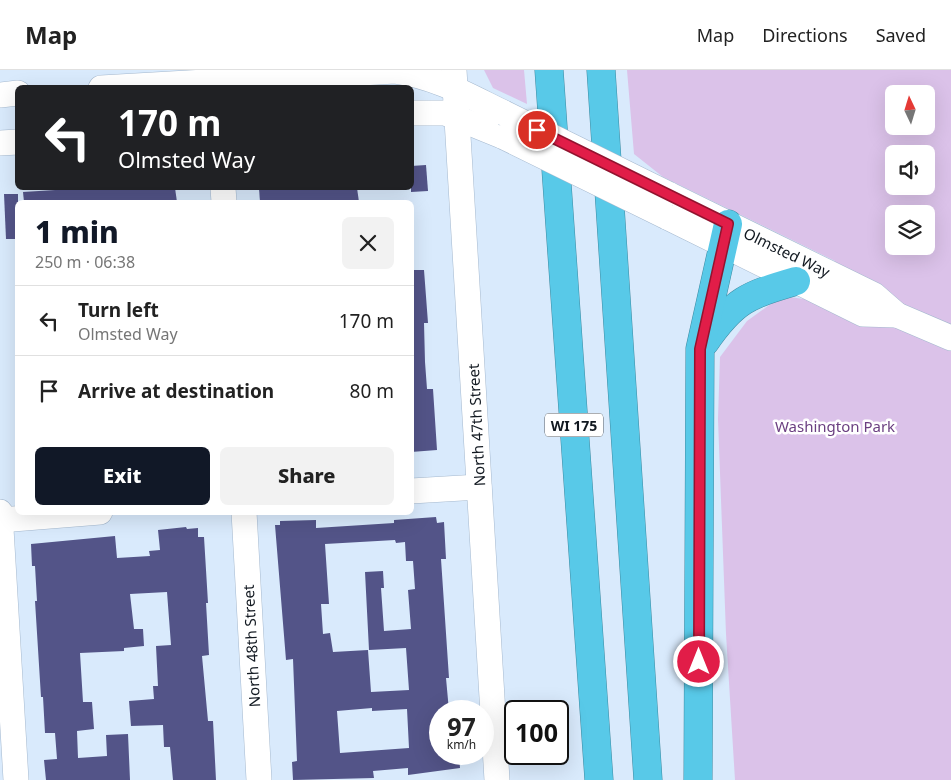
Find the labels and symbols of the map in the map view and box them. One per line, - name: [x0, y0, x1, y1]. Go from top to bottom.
- north arrow: [885, 85, 935, 135]
- pin: [516, 109, 558, 151]
- street label: Olmsted Way: [741, 223, 834, 282]
- street label: North 47th Street: [463, 363, 489, 487]
- road number: WI 175: [545, 414, 603, 436]
- park label: Washington Park: [775, 416, 895, 436]
- street label: North 48th Street: [238, 584, 264, 708]
- position arrow: [672, 635, 724, 687]
- speed limit sign: 100: [504, 700, 569, 765]

